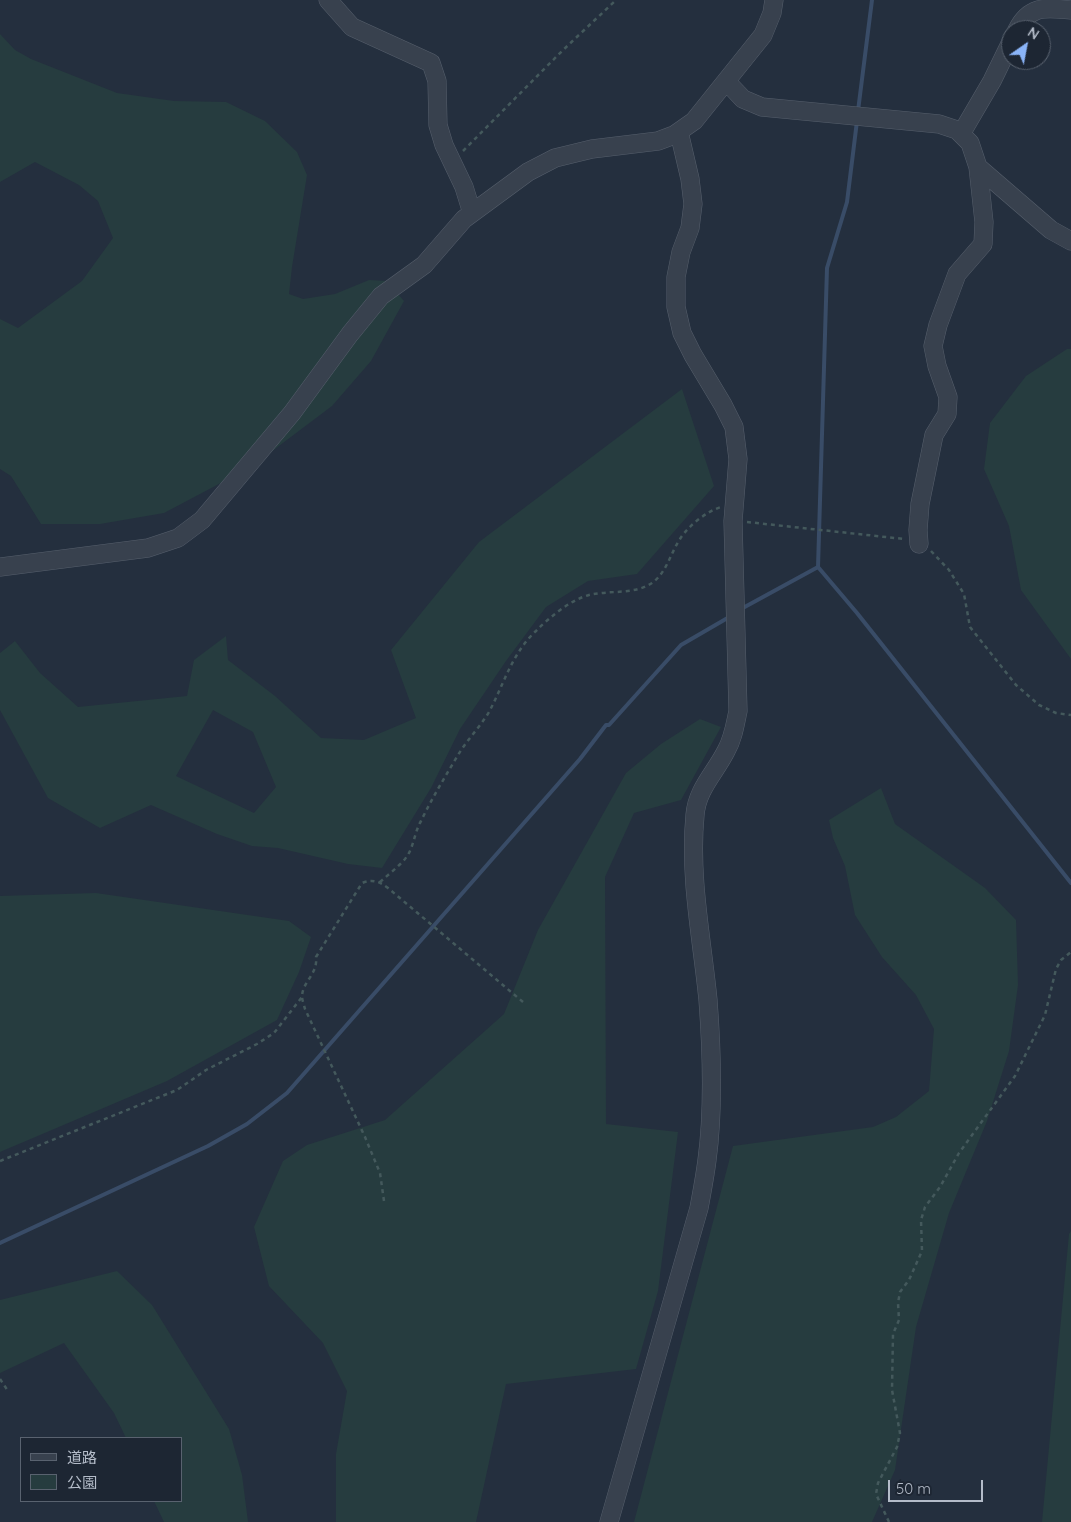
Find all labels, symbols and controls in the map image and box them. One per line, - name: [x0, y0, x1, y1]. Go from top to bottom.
- north arrow: [1001, 20, 1051, 70]
- text: N: [1024, 23, 1043, 44]
- legend: [20, 1437, 182, 1502]
- text: 道路: [67, 1448, 97, 1467]
- scale bar: [891, 1470, 986, 1502]
- text: 公園: [67, 1473, 97, 1492]
- text: 50 m: [896, 1479, 931, 1498]

